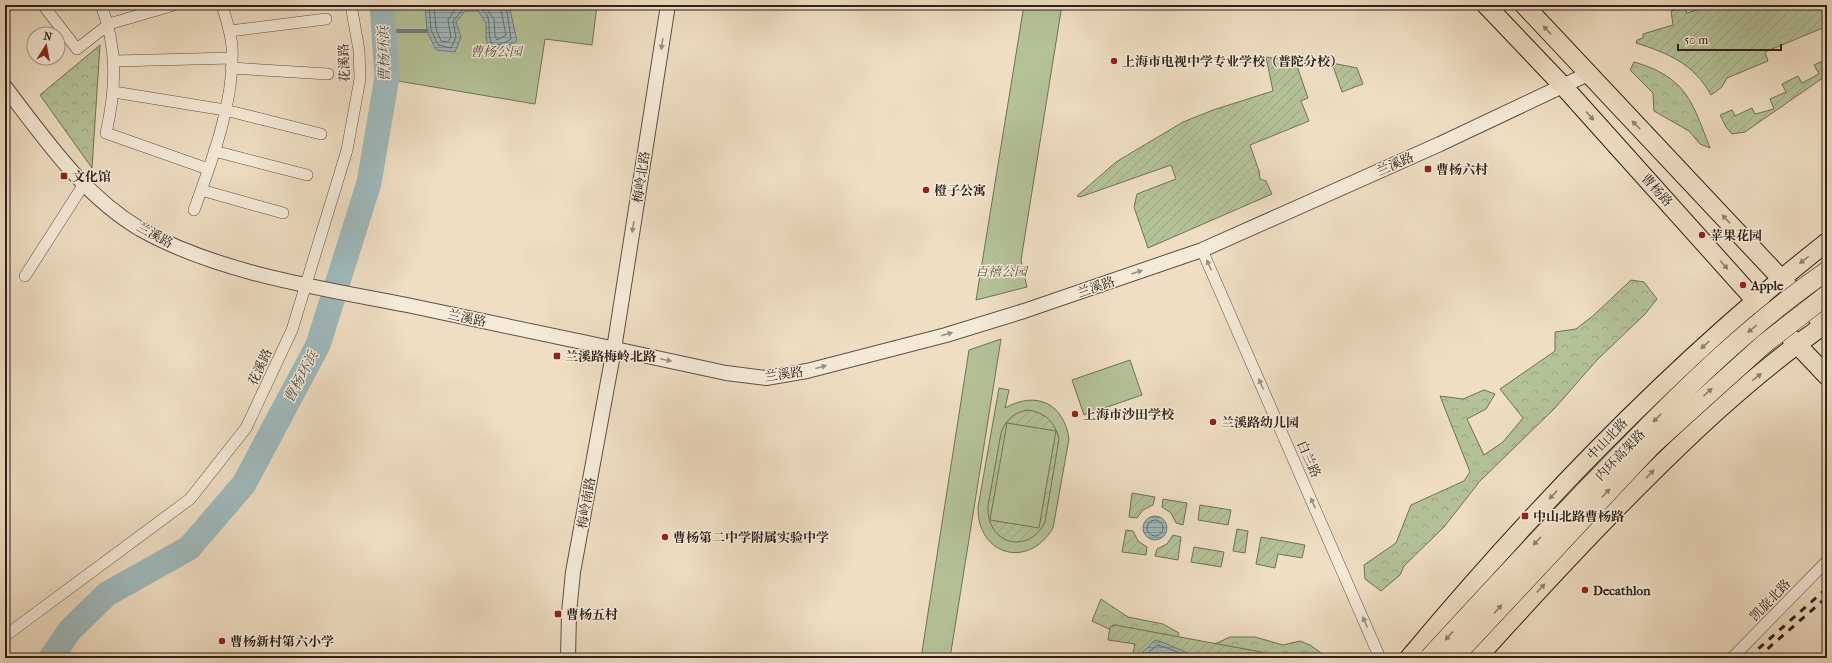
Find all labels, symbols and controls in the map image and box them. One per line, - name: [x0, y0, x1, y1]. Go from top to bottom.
- water label: 曹杨环浜: [375, 25, 393, 82]
- one-way arrow: [1542, 25, 1552, 35]
- north arrow: [26, 26, 66, 66]
- scale bar: [1678, 26, 1781, 52]
- text: N: [42, 29, 54, 44]
- text: 50 m: [1684, 33, 1708, 47]
- one-way arrow: [659, 37, 665, 50]
- street label: 花溪路: [336, 43, 352, 83]
- park label: 曹杨公园: [470, 44, 524, 59]
- place label: 上海市电视中学专业学校（普陀分校）: [1122, 54, 1343, 69]
- marker: 上海市电视中学专业学校（普陀分校）: [1109, 56, 1119, 66]
- one-way arrow: [1585, 111, 1594, 121]
- one-way arrow: [1631, 120, 1641, 130]
- street label: 兰溪路: [1374, 149, 1416, 179]
- street label: 梅岭北路: [630, 150, 652, 204]
- place label: 曹杨六村: [1436, 162, 1488, 177]
- marker: 曹杨六村: [1423, 164, 1433, 174]
- place label: 文化馆: [72, 169, 111, 184]
- street label: 曹杨路: [1638, 170, 1676, 210]
- marker: 文化馆: [59, 171, 69, 181]
- place label: 橙子公寓: [934, 183, 986, 198]
- marker: 橙子公寓: [921, 185, 931, 195]
- one-way arrow: [1721, 214, 1730, 224]
- street label: 兰溪路: [134, 219, 176, 251]
- one-way arrow: [630, 221, 636, 233]
- place label: 苹果花园: [1710, 228, 1762, 243]
- marker: 苹果花园: [1697, 230, 1707, 240]
- one-way arrow: [1799, 255, 1810, 264]
- one-way arrow: [1206, 259, 1212, 270]
- one-way arrow: [1719, 259, 1728, 270]
- park label: 百禧公园: [975, 264, 1029, 279]
- one-way arrow: [1131, 269, 1143, 275]
- street label: 兰溪路: [1075, 274, 1117, 300]
- place label: Apple: [1750, 278, 1784, 294]
- marker: Apple: [1738, 280, 1748, 290]
- street label: 兰溪路: [446, 307, 488, 329]
- one-way arrow: [1747, 325, 1758, 334]
- one-way arrow: [941, 331, 953, 337]
- one-way arrow: [1700, 340, 1711, 349]
- street label: 花溪路: [245, 346, 275, 388]
- water label: 曹杨环浜: [280, 347, 322, 406]
- place label: 兰溪路梅岭北路: [565, 349, 656, 364]
- marker: 兰溪路梅岭北路: [552, 351, 562, 361]
- one-way arrow: [660, 357, 672, 363]
- street label: 兰溪路: [764, 364, 804, 384]
- one-way arrow: [815, 364, 827, 370]
- one-way arrow: [1751, 372, 1762, 381]
- one-way arrow: [1258, 378, 1264, 390]
- one-way arrow: [1703, 388, 1714, 397]
- place label: 上海市沙田学校: [1083, 407, 1174, 422]
- marker: 上海市沙田学校: [1070, 409, 1080, 419]
- one-way arrow: [1652, 413, 1662, 423]
- place label: 兰溪路幼儿园: [1221, 415, 1299, 430]
- street label: 中山北路: [1584, 415, 1630, 463]
- marker: 兰溪路幼儿园: [1208, 417, 1218, 427]
- street label: 内环高架路: [1592, 426, 1648, 484]
- street label: 白兰路: [1294, 438, 1324, 480]
- one-way arrow: [1646, 469, 1655, 479]
- street label: 梅岭南路: [574, 476, 598, 530]
- one-way arrow: [1601, 488, 1611, 498]
- one-way arrow: [1548, 490, 1558, 500]
- one-way arrow: [1310, 497, 1316, 509]
- place label: 中山北路曹杨路: [1533, 509, 1624, 524]
- marker: 中山北路曹杨路: [1520, 511, 1530, 521]
- place label: 曹杨第二中学附属实验中学: [673, 530, 829, 545]
- marker: 曹杨第二中学附属实验中学: [660, 532, 670, 542]
- one-way arrow: [1532, 536, 1542, 546]
- street label: 凯旋北路: [1747, 576, 1793, 624]
- one-way arrow: [1537, 583, 1546, 593]
- place label: Decathlon: [1593, 583, 1651, 598]
- marker: Decathlon: [1580, 585, 1590, 595]
- one-way arrow: [1493, 603, 1502, 614]
- place label: 曹杨五村: [566, 607, 618, 622]
- marker: 曹杨五村: [553, 609, 563, 619]
- one-way arrow: [1362, 617, 1368, 628]
- one-way arrow: [1445, 632, 1454, 641]
- place label: 曹杨新村第六小学: [230, 634, 334, 649]
- marker: 曹杨新村第六小学: [217, 636, 227, 646]

